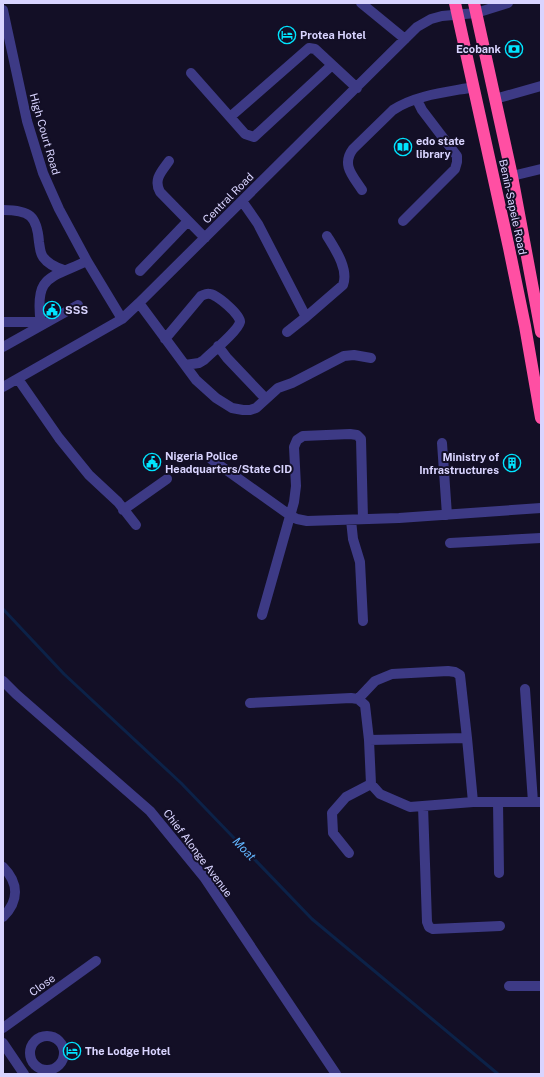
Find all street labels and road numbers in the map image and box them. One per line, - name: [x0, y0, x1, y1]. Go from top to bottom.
- street label: High Court Road: [28, 92, 62, 176]
- street label: Benin-Sapele Road: [497, 158, 529, 256]
- street label: Central Road: [200, 170, 256, 226]
- street label: Chief Alonge Avenue: [161, 807, 235, 899]
- street label: Close: [27, 972, 57, 998]

